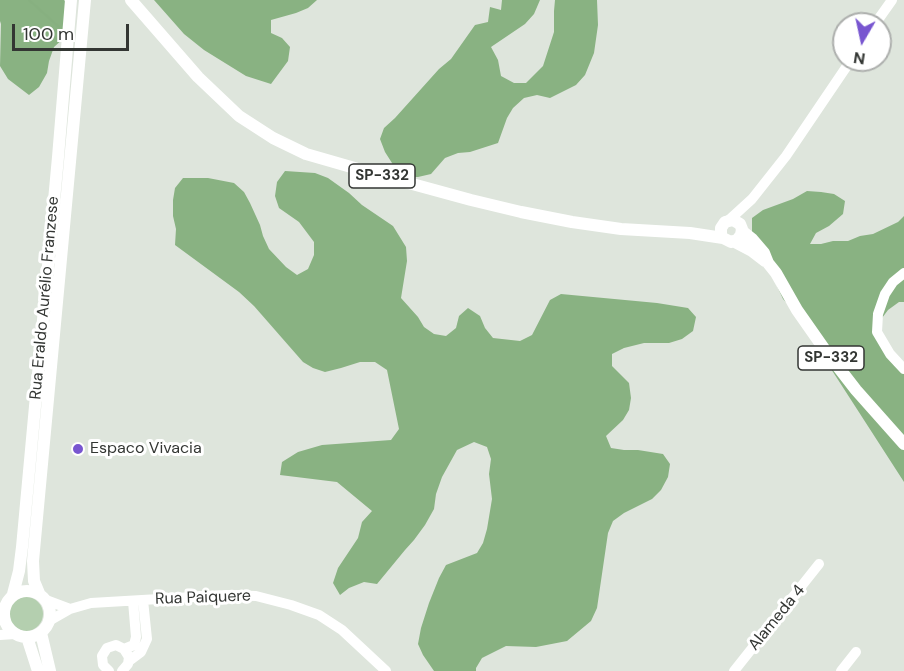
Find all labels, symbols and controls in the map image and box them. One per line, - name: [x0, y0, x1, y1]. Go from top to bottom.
- scale bar: [15, 12, 132, 50]
- north arrow: [832, 12, 892, 72]
- text: 100 m: [23, 22, 74, 46]
- text: N: [852, 47, 867, 70]
- road number: SP-332: [349, 164, 415, 188]
- street label: Rua Eraldo Aurélio Franzese: [27, 196, 63, 400]
- road number: SP-332: [798, 346, 864, 370]
- place label: Espaco Vivacia: [90, 439, 202, 459]
- marker: Espaco Vivacia: [71, 442, 85, 456]
- street label: Alameda 4: [745, 581, 809, 655]
- street label: Rua Paiquere: [155, 587, 251, 609]

